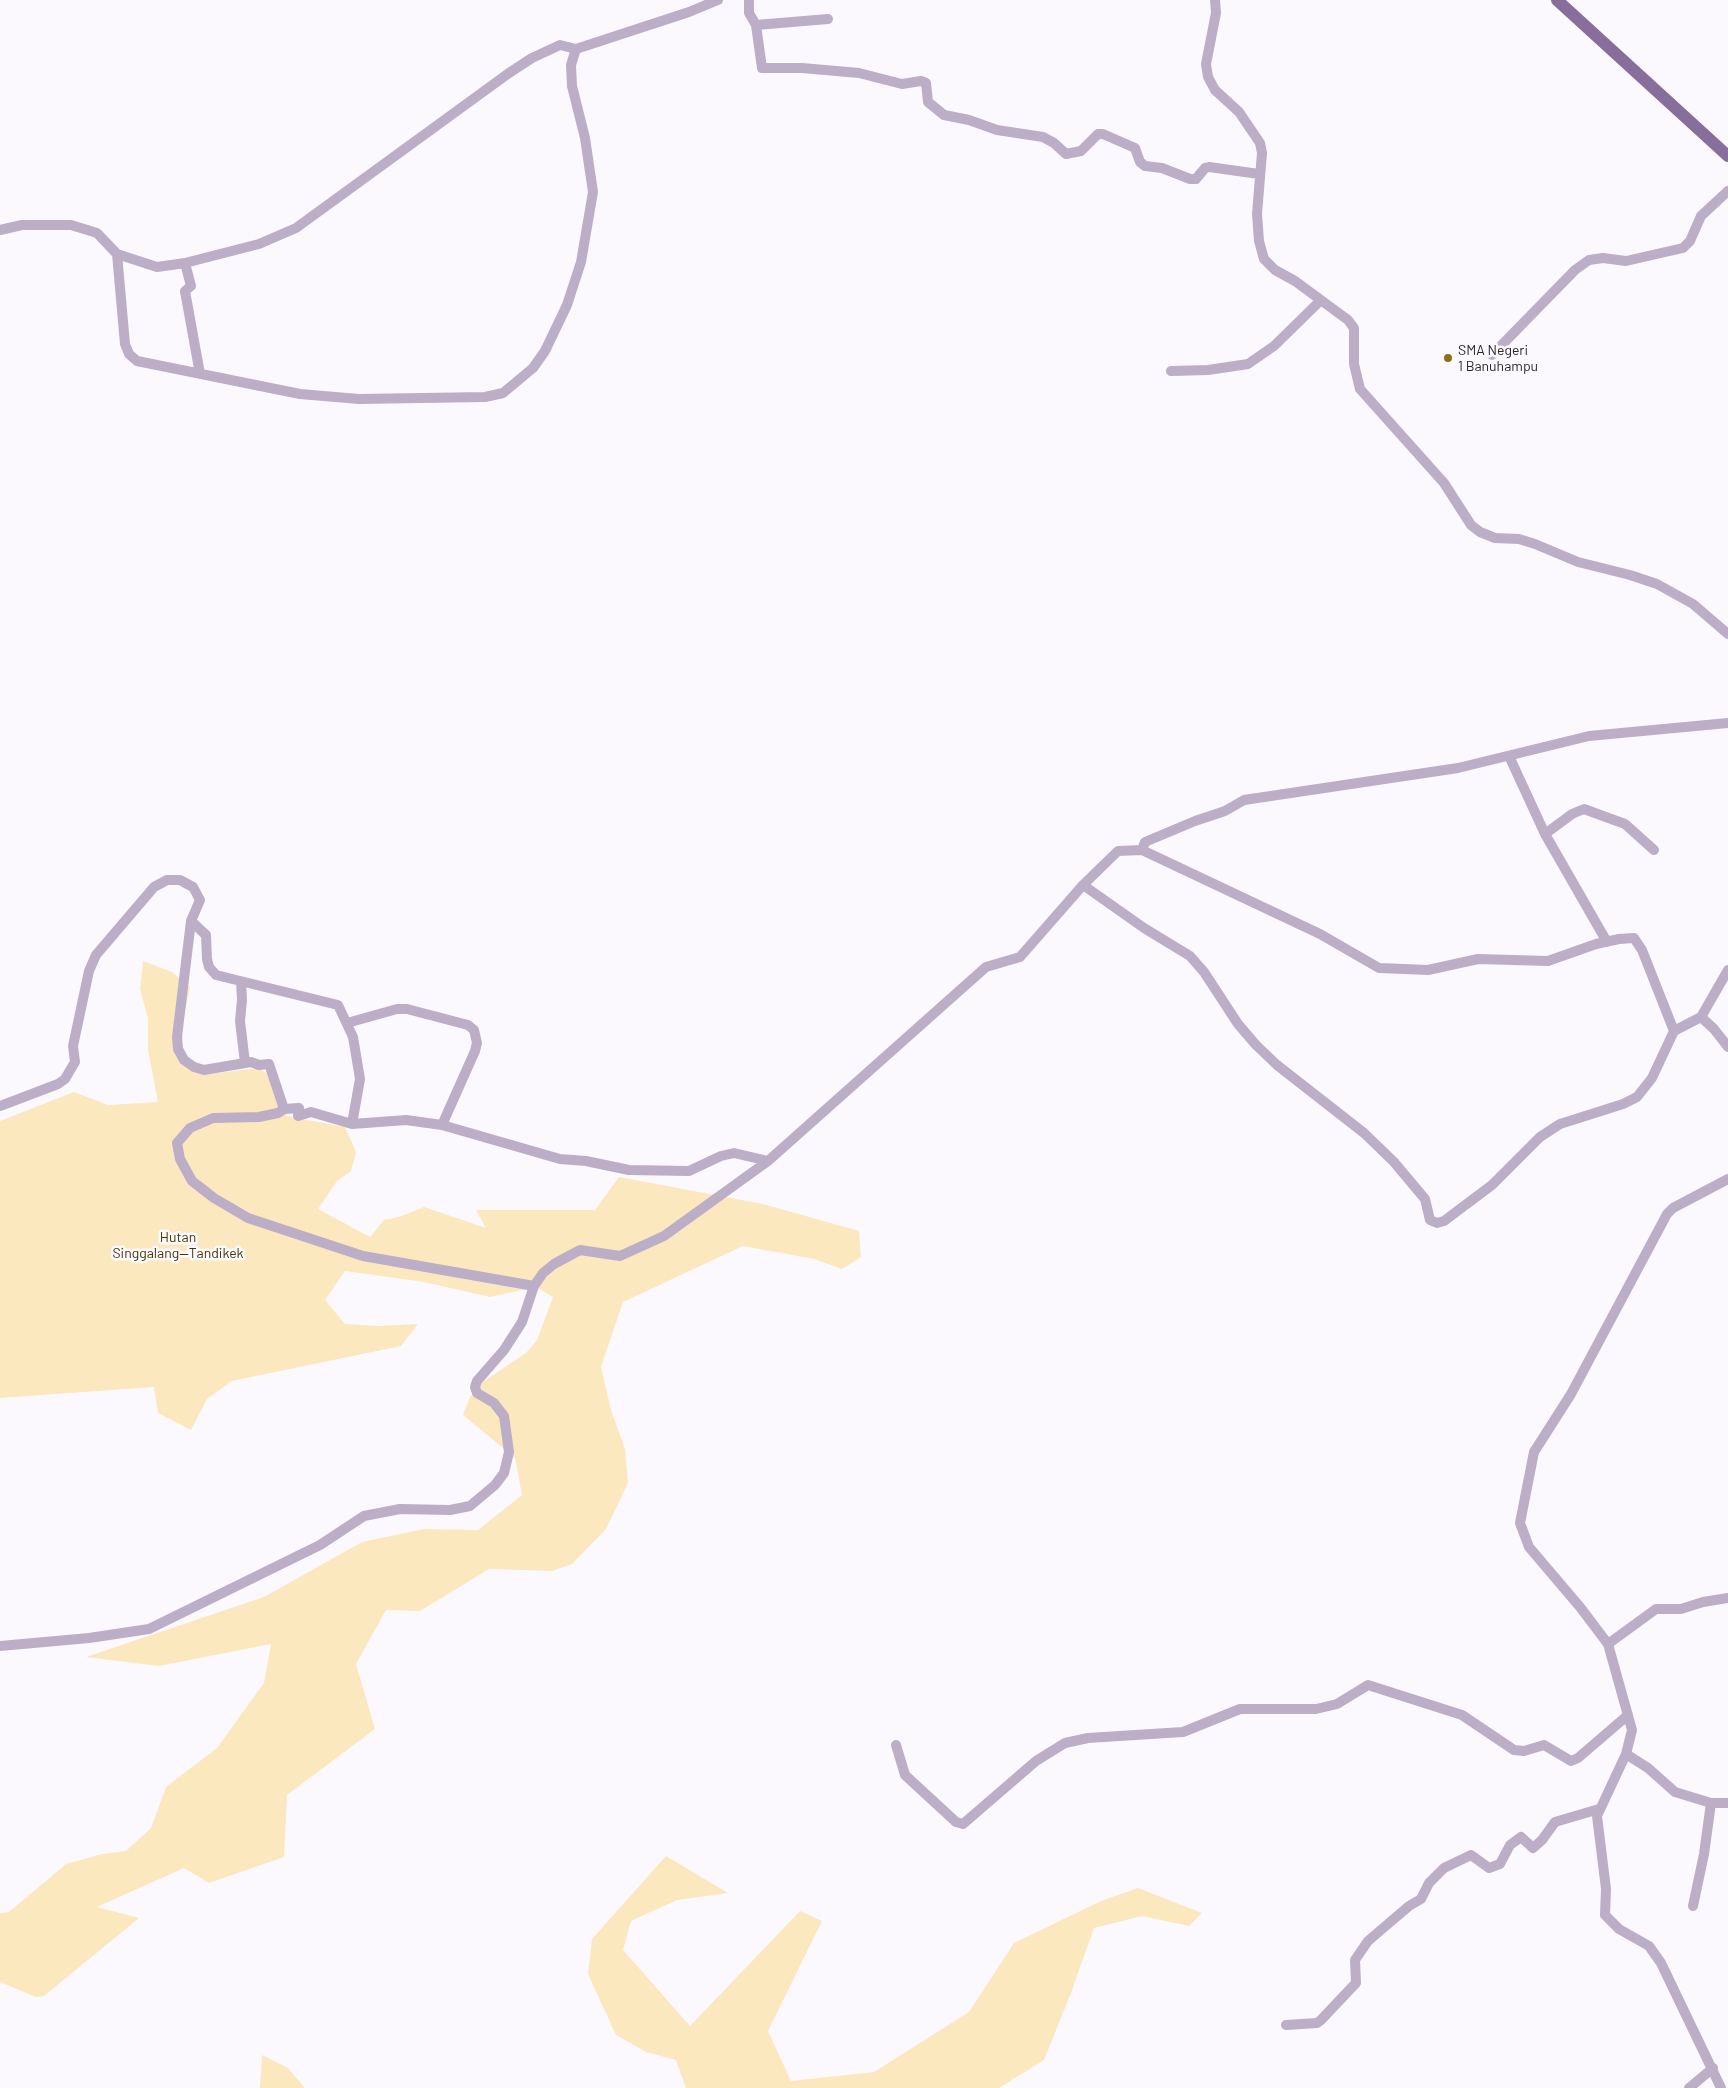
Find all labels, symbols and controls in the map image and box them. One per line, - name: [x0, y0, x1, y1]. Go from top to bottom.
- place label: SMA Negeri 1 Banuhampu: [1458, 342, 1538, 374]
- marker: SMA Negeri 1 Banuhampu: [1442, 352, 1454, 364]
- park label: Hutan Singgalang—Tandikek: [112, 1229, 244, 1262]

